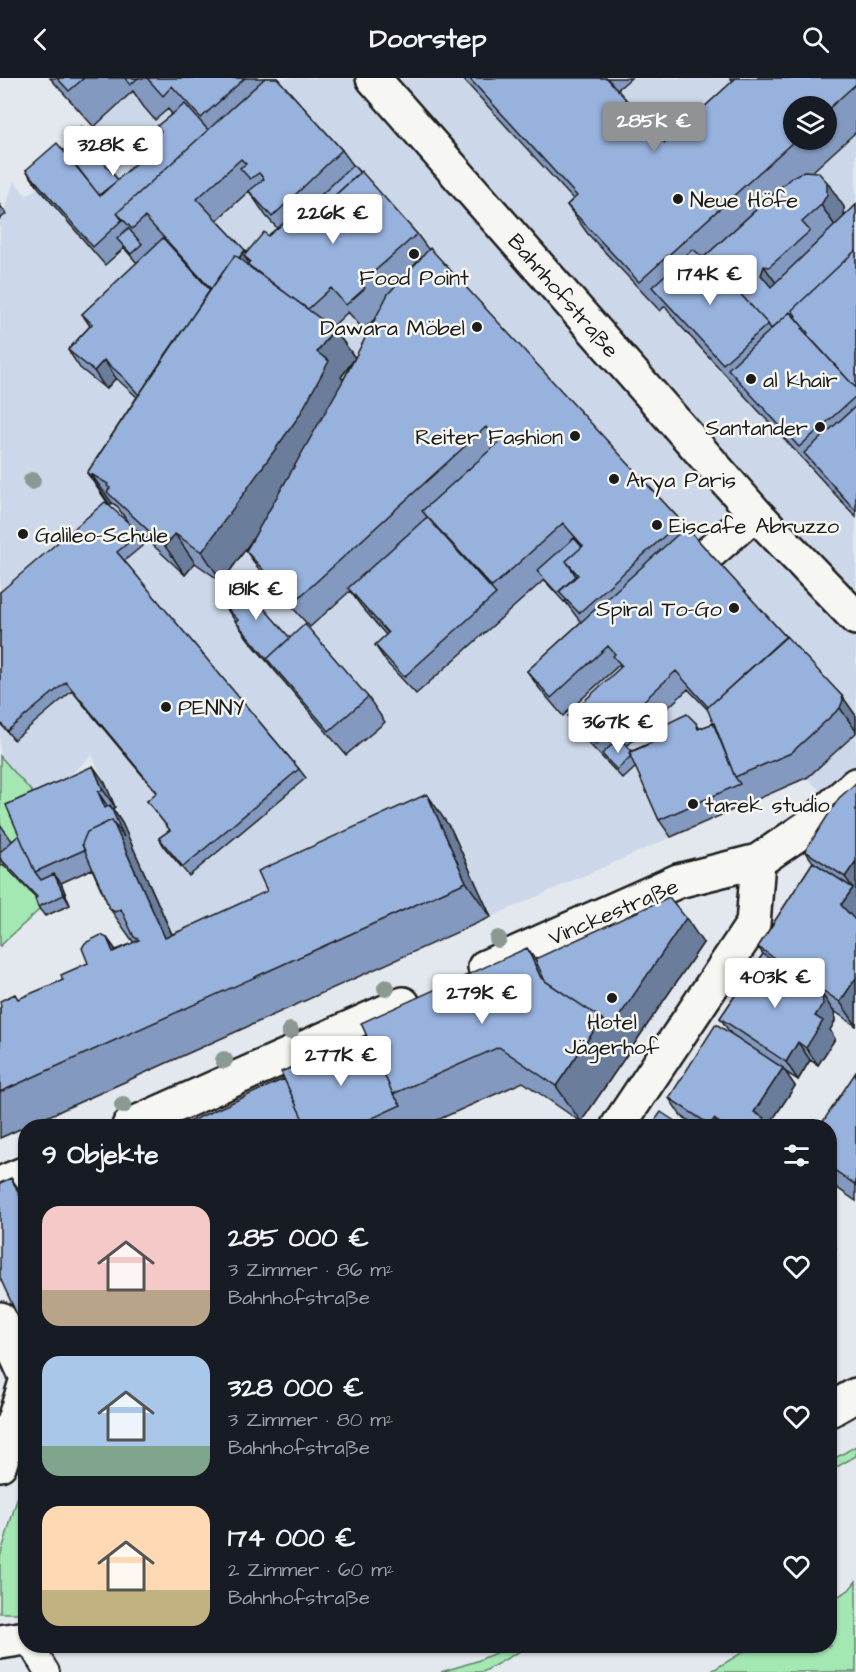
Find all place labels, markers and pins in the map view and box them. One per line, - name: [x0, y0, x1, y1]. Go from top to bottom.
- pin: 285K €: [605, 102, 703, 153]
- pin: 328K €: [64, 126, 162, 177]
- place label: Neue Höfe: [690, 185, 798, 216]
- marker: Neue Höfe: [671, 192, 685, 206]
- pin: 226K €: [284, 194, 382, 245]
- marker: Food Point: [407, 247, 421, 261]
- pin: 174K €: [661, 255, 759, 306]
- place label: Food Point: [359, 263, 469, 294]
- place label: Dawara Möbel: [320, 313, 465, 344]
- marker: Dawara Möbel: [470, 320, 484, 334]
- place label: al khair: [763, 365, 838, 396]
- marker: al khair: [744, 372, 758, 386]
- place label: Santander: [705, 413, 808, 444]
- marker: Santander: [813, 420, 827, 434]
- place label: Reiter Fashion: [415, 422, 563, 453]
- marker: Reiter Fashion: [568, 429, 582, 443]
- place label: Arya Paris: [626, 465, 736, 497]
- marker: Arya Paris: [607, 472, 621, 486]
- place label: Eiscafe Abruzzo: [669, 511, 840, 542]
- marker: Eiscafe Abruzzo: [650, 518, 664, 532]
- place label: Galileo-Schule: [35, 520, 168, 551]
- marker: Galileo-Schule: [16, 527, 30, 541]
- pin: 181K €: [207, 570, 305, 621]
- place label: Spiral To-Go: [596, 594, 723, 625]
- marker: Spiral To-Go: [727, 601, 741, 615]
- place label: PENNY: [178, 693, 245, 724]
- marker: PENNY: [159, 700, 173, 714]
- pin: 367K €: [569, 703, 667, 754]
- place label: tarek studio: [705, 790, 830, 821]
- marker: tarek studio: [686, 797, 700, 811]
- pin: 403K €: [726, 958, 824, 1009]
- pin: 279K €: [433, 974, 531, 1025]
- marker: Hotel Jägerhof: [605, 991, 619, 1005]
- place label: Hotel Jägerhof: [565, 1007, 660, 1064]
- pin: 277K €: [292, 1036, 390, 1087]

